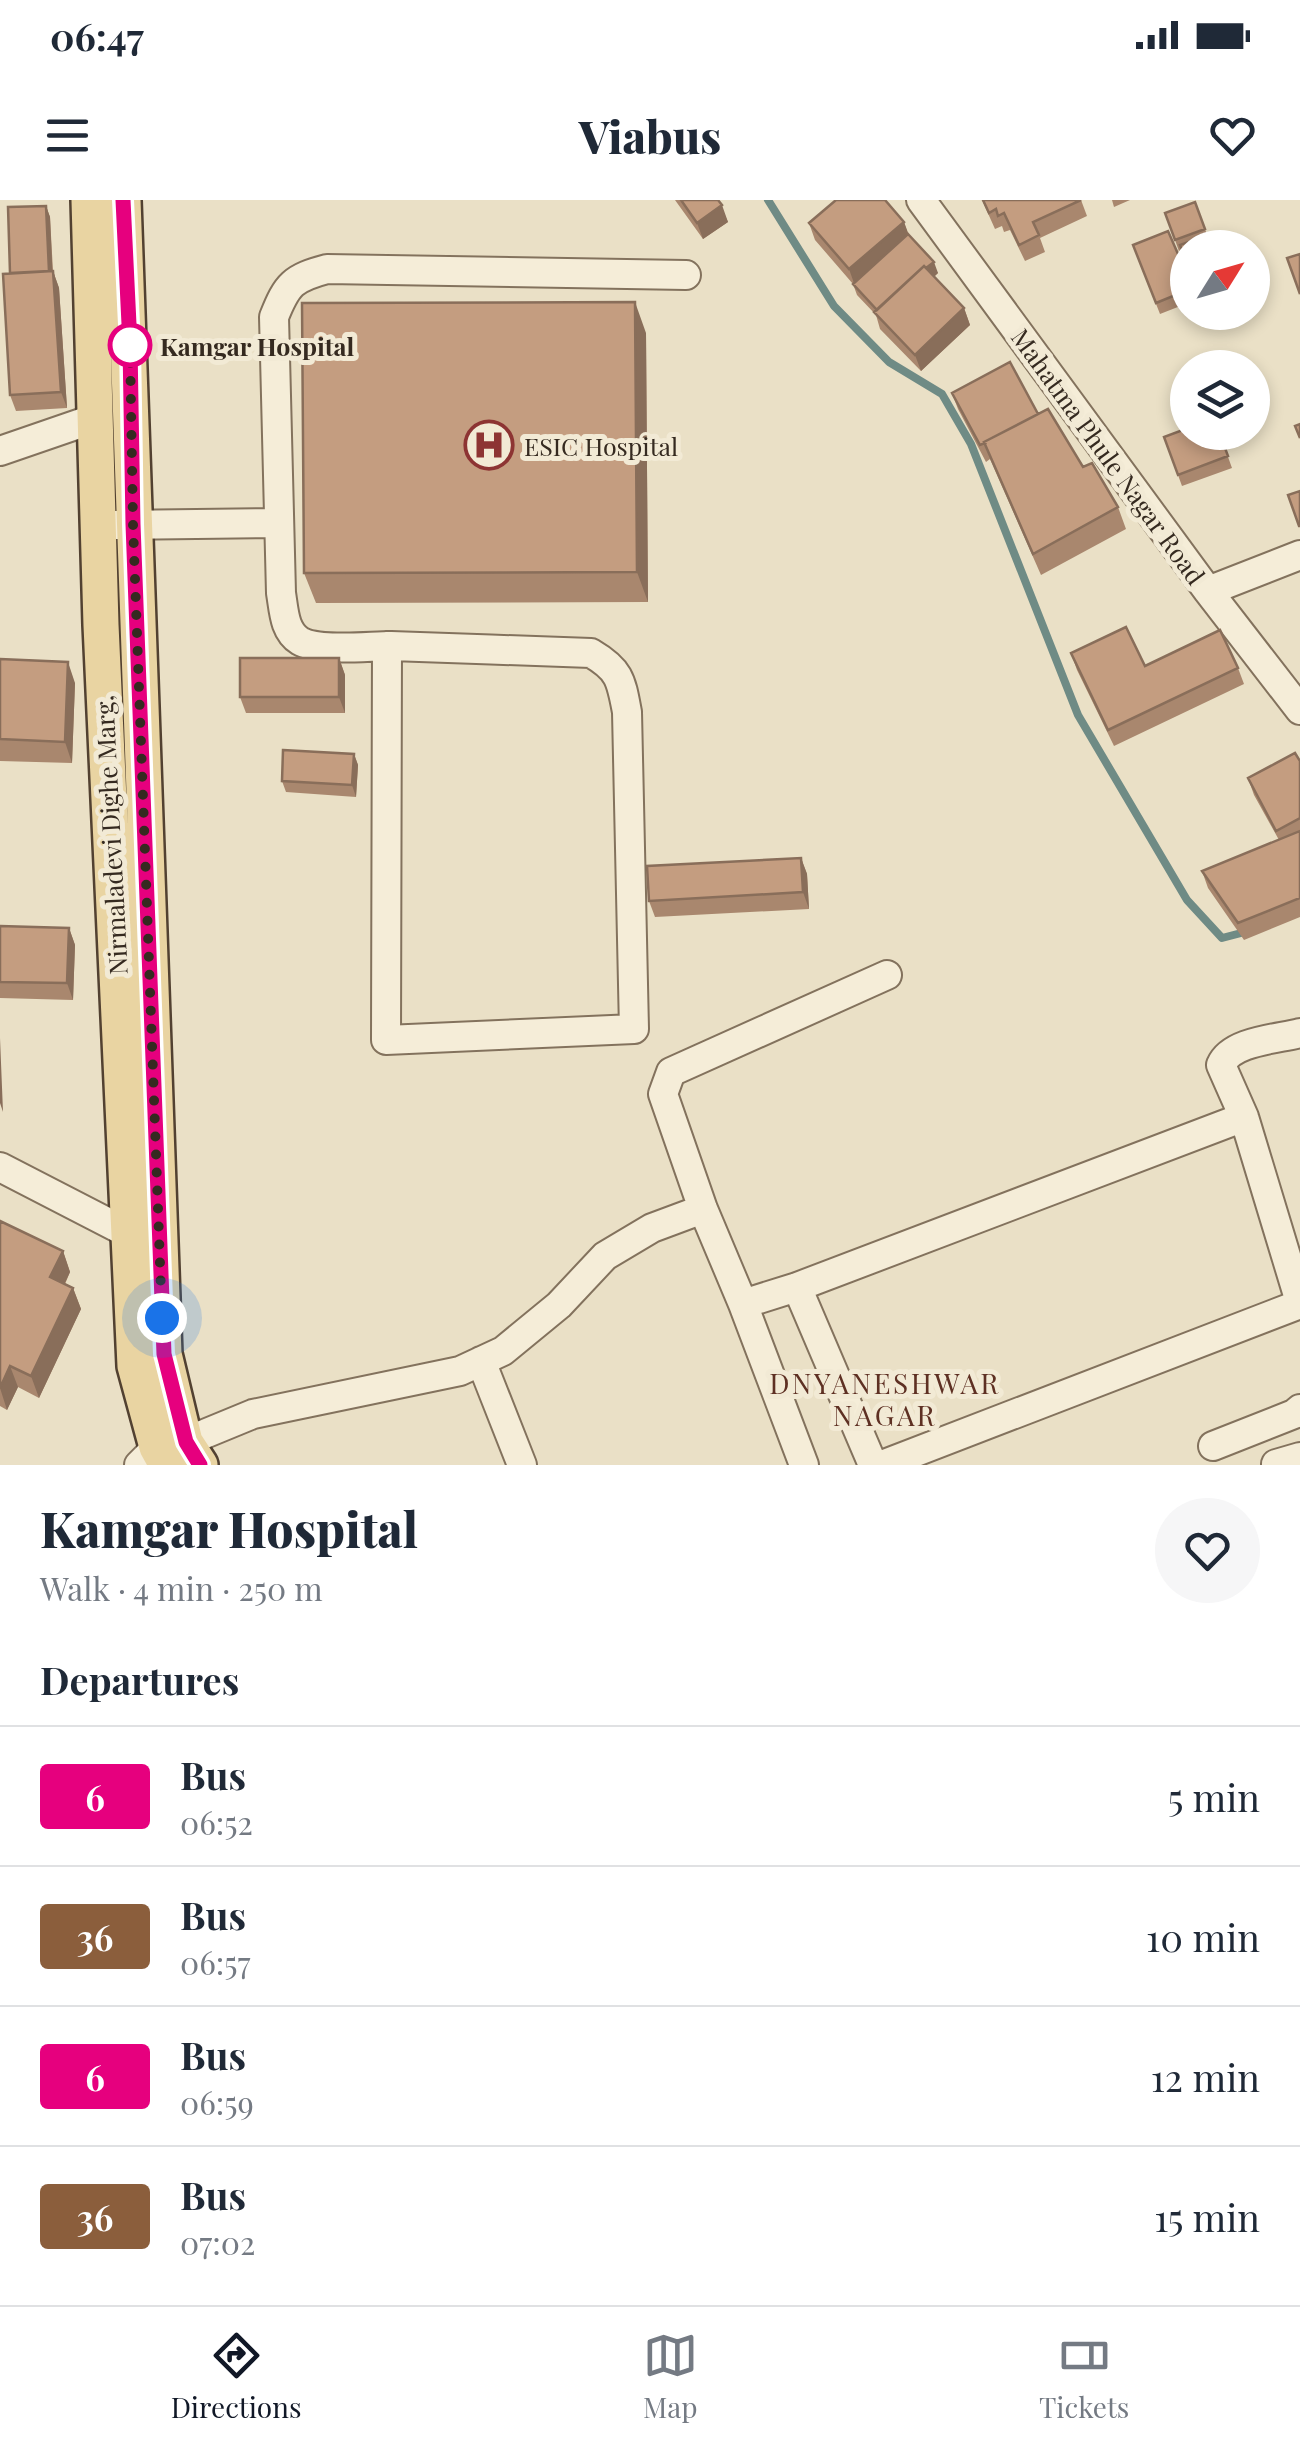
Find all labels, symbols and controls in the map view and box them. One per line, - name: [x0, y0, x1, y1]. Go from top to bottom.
- text: 06:47: [50, 10, 144, 61]
- text: Viabus: [579, 105, 721, 165]
- icon: menu: [40, 108, 95, 163]
- icon: heart: [1205, 108, 1260, 163]
- north arrow: [1170, 230, 1270, 330]
- map controls: [1170, 230, 1270, 450]
- street label: Mahatma Phule Nagar Road: [1005, 321, 1213, 591]
- marker: Kamgar Hospital: [109, 324, 151, 366]
- place label: Kamgar Hospital: [160, 329, 355, 362]
- button: layers: [1170, 350, 1270, 450]
- hospital icon: ESIC Hospital: [463, 419, 515, 471]
- place label: ESIC Hospital: [524, 429, 678, 462]
- street label: Nirmaladevi Dighe Marg,: [86, 694, 134, 976]
- your location: [137, 1293, 187, 1343]
- district label: DNYANESHWAR NAGAR: [769, 1364, 1001, 1433]
- text: Kamgar Hospital: [40, 1496, 418, 1560]
- button: heart: [1155, 1498, 1260, 1603]
- text: Walk · 4 min · 250 m: [40, 1566, 323, 1609]
- text: Departures: [40, 1654, 239, 1705]
- text: Bus: [180, 1749, 246, 1800]
- text: 5 min: [1168, 1771, 1260, 1822]
- text: 6: [85, 1773, 105, 1820]
- text: 06:52: [180, 1800, 253, 1843]
- text: Bus: [180, 1889, 246, 1940]
- text: 10 min: [1146, 1911, 1260, 1962]
- text: 36: [77, 1913, 113, 1960]
- text: 06:57: [180, 1940, 251, 1983]
- text: Bus: [180, 2029, 246, 2080]
- text: 12 min: [1151, 2051, 1260, 2102]
- text: 6: [85, 2053, 105, 2100]
- text: 06:59: [180, 2080, 254, 2123]
- text: Bus: [180, 2169, 246, 2220]
- text: 15 min: [1154, 2191, 1260, 2242]
- text: 36: [77, 2193, 113, 2240]
- text: 07:02: [180, 2220, 255, 2263]
- tab: Directions: [171, 2328, 301, 2425]
- tab: Map: [643, 2328, 698, 2425]
- tab: Tickets: [1039, 2328, 1129, 2425]

